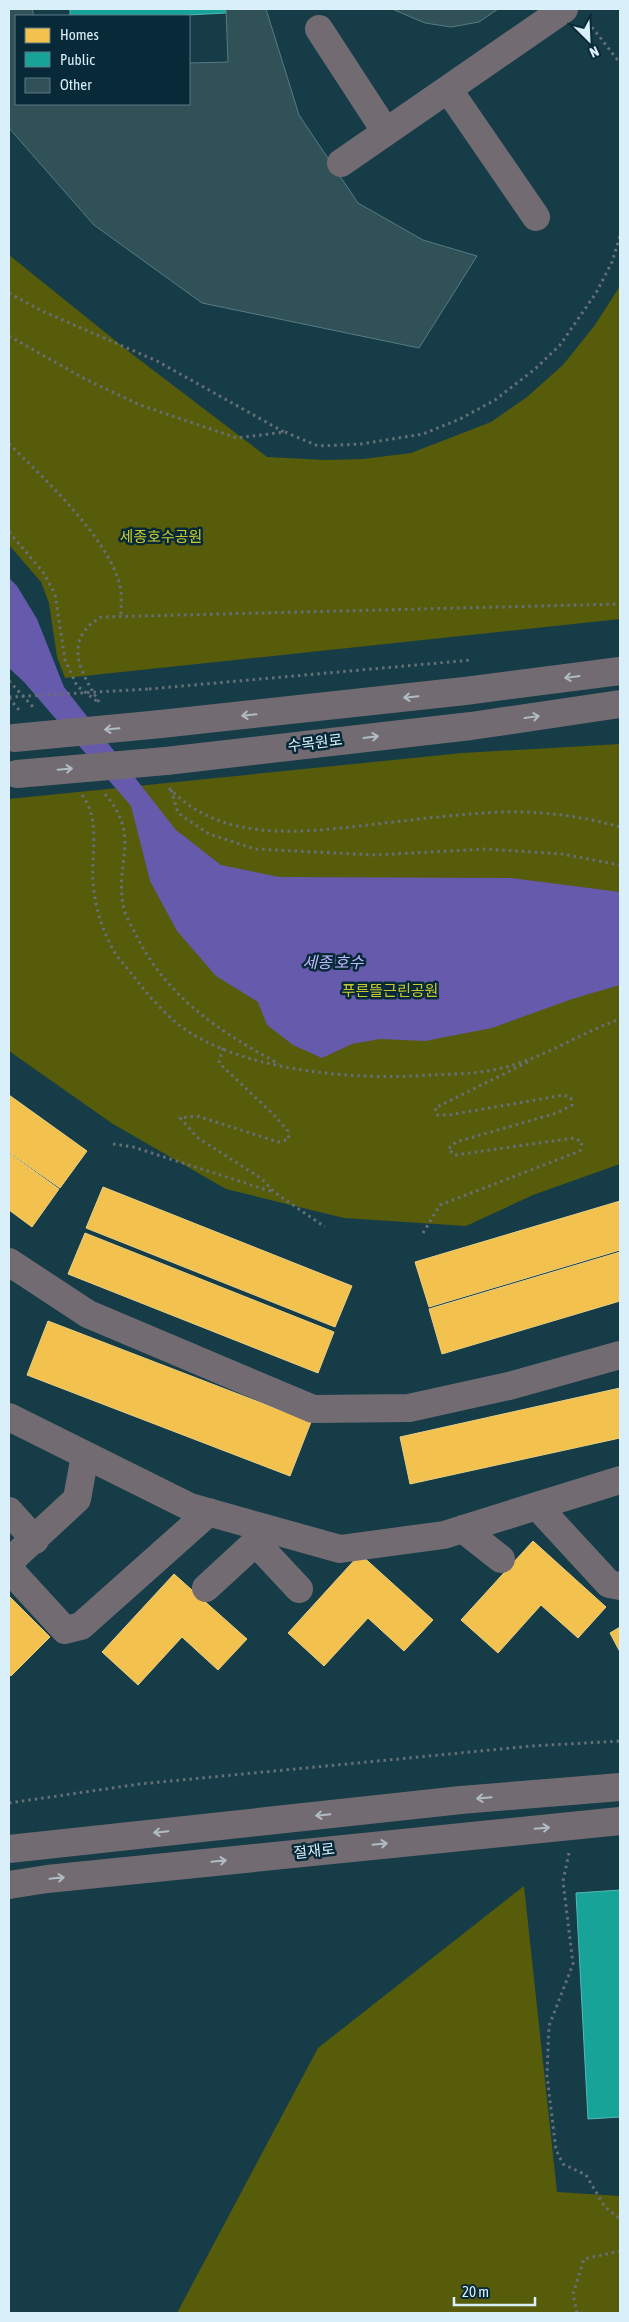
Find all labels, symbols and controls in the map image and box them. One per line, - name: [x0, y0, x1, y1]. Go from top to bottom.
- legend: [15, 15, 190, 105]
- north arrow: [564, 15, 614, 65]
- text: Homes: [60, 26, 99, 43]
- text: N: [587, 43, 601, 61]
- text: Public: [60, 51, 95, 68]
- text: Other: [60, 76, 92, 93]
- park label: 세종호수공원: [120, 528, 202, 545]
- one-way arrow: [564, 672, 580, 682]
- one-way arrow: [403, 692, 419, 702]
- one-way arrow: [241, 710, 257, 719]
- one-way arrow: [524, 711, 540, 721]
- one-way arrow: [105, 724, 121, 733]
- street label: 수목원로: [287, 731, 343, 754]
- one-way arrow: [362, 732, 378, 742]
- one-way arrow: [57, 765, 73, 774]
- water label: 세종 호수: [302, 953, 365, 971]
- park label: 푸른뜰근린공원: [342, 982, 438, 999]
- one-way arrow: [477, 1794, 493, 1803]
- one-way arrow: [315, 1810, 331, 1820]
- one-way arrow: [534, 1824, 550, 1833]
- one-way arrow: [153, 1827, 169, 1836]
- one-way arrow: [372, 1839, 388, 1849]
- street label: 절재로: [292, 1840, 335, 1861]
- one-way arrow: [210, 1856, 226, 1866]
- one-way arrow: [49, 1873, 65, 1883]
- scale bar: [454, 2274, 535, 2306]
- text: 20 m: [462, 2283, 489, 2300]

